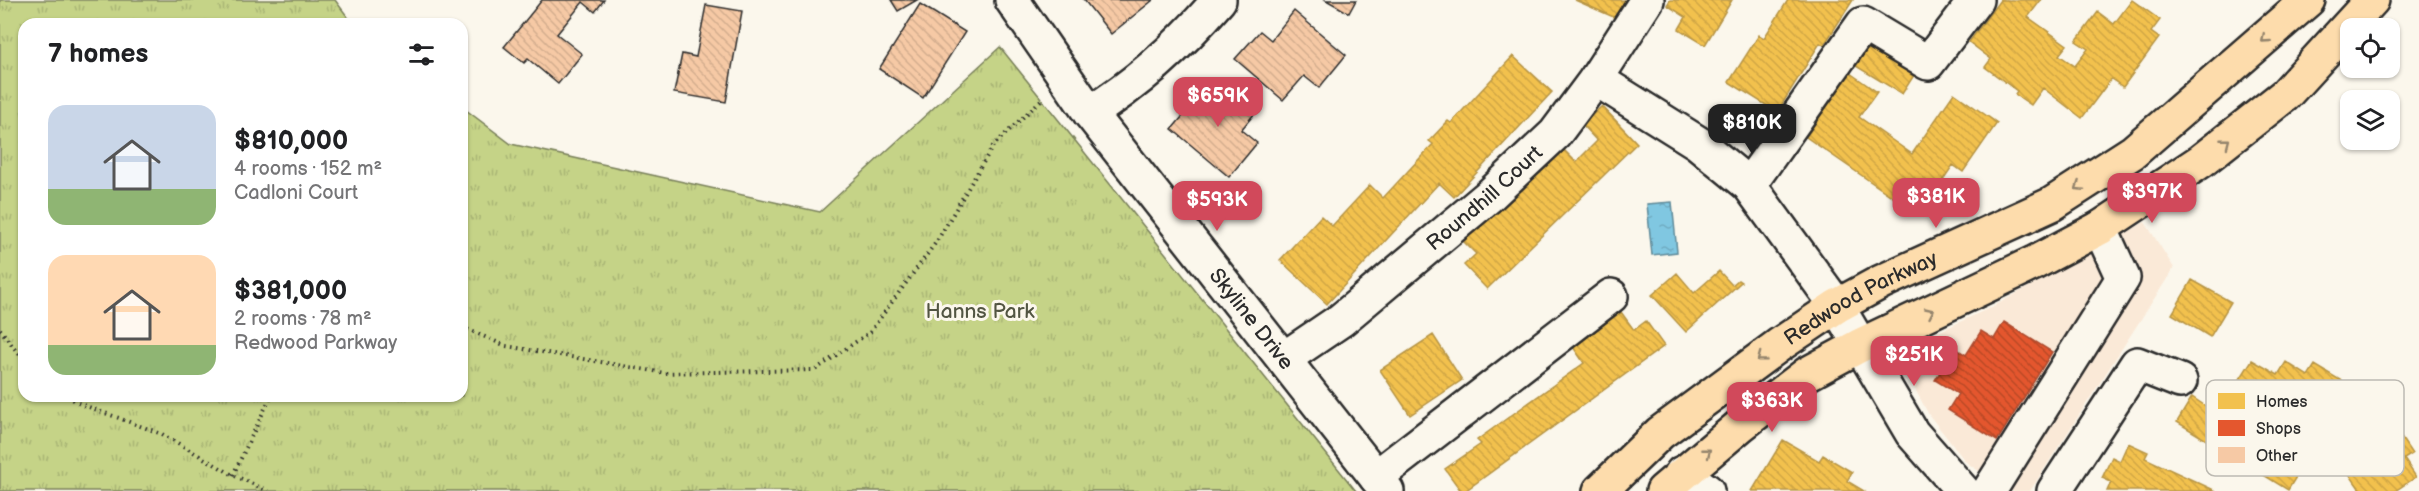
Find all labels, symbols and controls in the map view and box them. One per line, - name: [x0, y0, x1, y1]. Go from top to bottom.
- map controls: [2340, 18, 2400, 150]
- button: locate: [2340, 18, 2400, 78]
- one-way arrow: [2261, 32, 2272, 43]
- icon: filters: [405, 38, 438, 71]
- text: 7 homes: [48, 39, 148, 70]
- pin: $659K: [1176, 77, 1260, 128]
- text: $659K: [1187, 84, 1249, 108]
- button: layers: [2340, 90, 2400, 150]
- pin: $810K: [1710, 104, 1794, 155]
- text: $810K: [1722, 111, 1782, 135]
- text: $810,000: [234, 126, 348, 157]
- icon: home: [96, 129, 168, 201]
- one-way arrow: [2219, 138, 2230, 149]
- street label: Roundhill Court: [1422, 140, 1548, 256]
- text: 4 rooms · 152 m²: [234, 157, 382, 181]
- pin: $397K: [2110, 173, 2194, 224]
- pin: $381K: [1894, 178, 1978, 229]
- one-way arrow: [2075, 179, 2086, 190]
- text: $397K: [2121, 180, 2183, 204]
- text: Cadloni Court: [234, 181, 358, 205]
- pin: $593K: [1175, 181, 1259, 232]
- text: $381K: [1907, 185, 1965, 209]
- text: $593K: [1186, 188, 1248, 212]
- street label: Redwood Parkway: [1780, 246, 1942, 351]
- street label: Skyline Drive: [1204, 263, 1299, 375]
- text: $381,000: [234, 276, 347, 307]
- icon: home: [96, 279, 168, 351]
- park label: Hanns Park: [925, 299, 1035, 324]
- text: 2 rooms · 78 m²: [234, 307, 372, 331]
- one-way arrow: [1924, 308, 1935, 320]
- text: Redwood Parkway: [234, 331, 397, 355]
- pin: $251K: [1872, 336, 1956, 387]
- text: $251K: [1885, 343, 1943, 367]
- one-way arrow: [1756, 351, 1767, 362]
- legend: [2206, 380, 2404, 476]
- pin: $363K: [1730, 382, 1814, 433]
- text: $363K: [1741, 389, 1803, 413]
- text: Homes: [2256, 393, 2308, 412]
- text: Shops: [2256, 420, 2301, 439]
- text: Other: [2256, 447, 2297, 466]
- one-way arrow: [1701, 449, 1712, 460]

